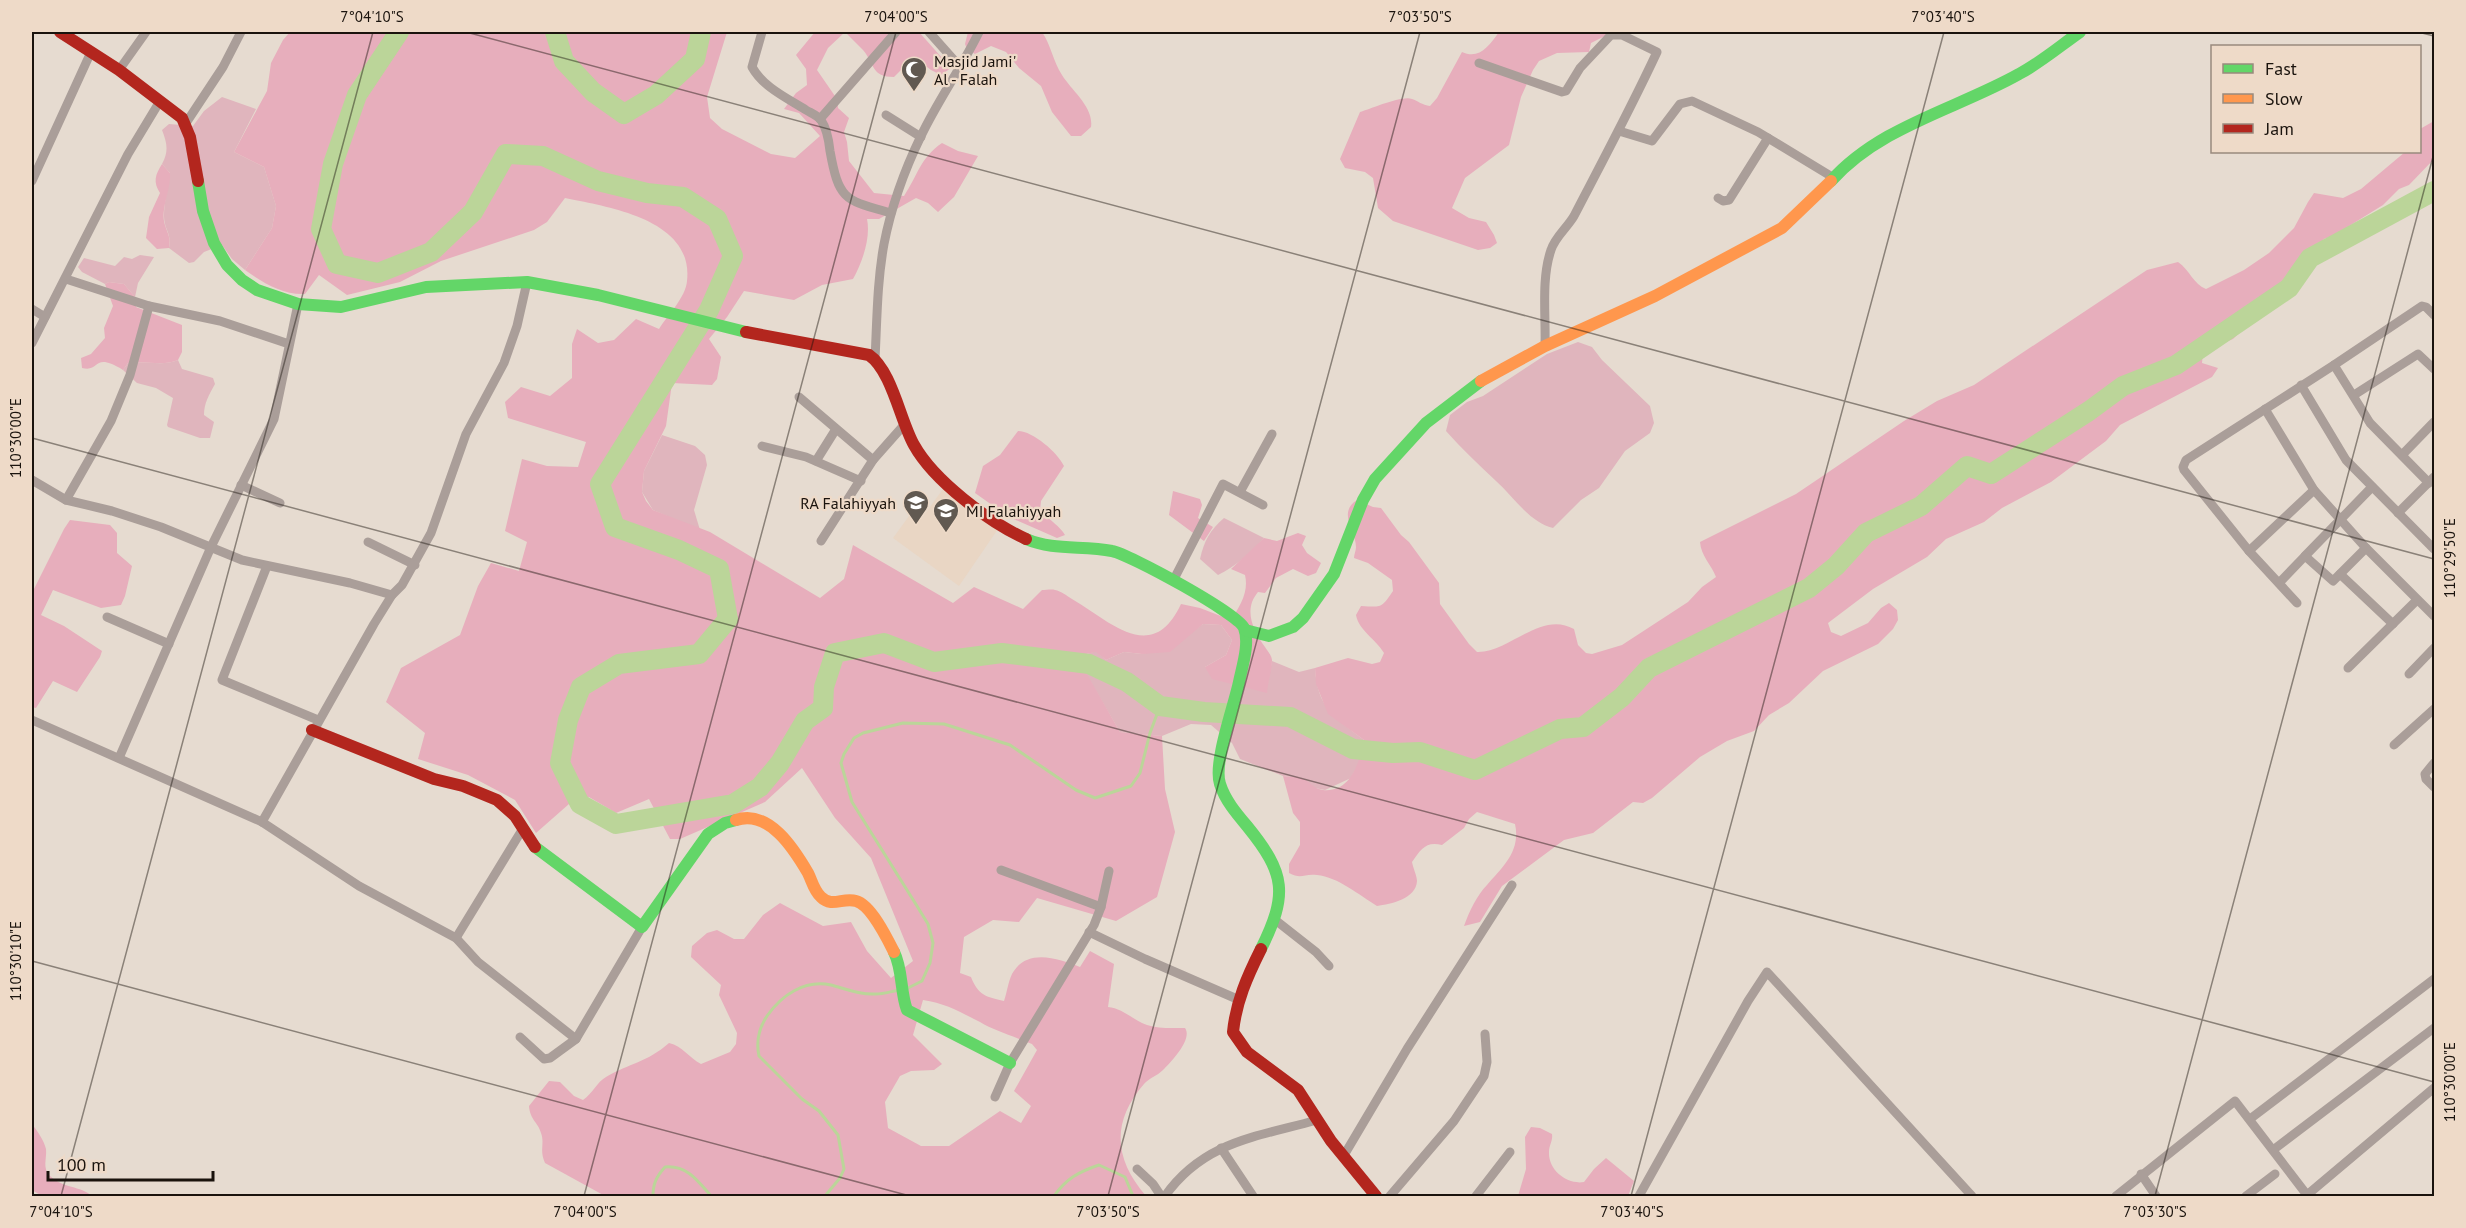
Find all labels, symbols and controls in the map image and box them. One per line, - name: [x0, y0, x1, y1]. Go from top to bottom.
- text: 7°04'10"S: [340, 7, 404, 26]
- text: 7°04'00"S: [864, 7, 928, 26]
- text: 7°03'50"S: [1388, 7, 1452, 26]
- text: 7°03'40"S: [1911, 7, 1975, 26]
- legend: [2211, 45, 2421, 153]
- place label: Masjid Jami' Al - Falah: [934, 51, 1016, 89]
- mosque icon: Masjid Jami' Al - Falah: [899, 55, 929, 93]
- text: Fast: [2265, 57, 2297, 80]
- text: Slow: [2265, 87, 2303, 110]
- text: Jam: [2264, 117, 2294, 140]
- text: 110°30'00"E: [6, 398, 25, 478]
- school or university icon: RA Falahiyyah: [901, 488, 931, 526]
- place label: RA Falahiyyah: [800, 493, 896, 513]
- school or university icon: MI Falahiyyah: [931, 496, 961, 534]
- place label: MI Falahiyyah: [966, 501, 1061, 521]
- text: 110°29'50"E: [2440, 518, 2459, 598]
- text: 110°30'10"E: [6, 921, 25, 1001]
- text: 110°30'00"E: [2440, 1042, 2459, 1122]
- scale bar: [48, 1144, 213, 1182]
- text: 100 m: [57, 1153, 106, 1176]
- text: 7°04'10"S: [29, 1202, 93, 1221]
- text: 7°04'00"S: [553, 1202, 617, 1221]
- text: 7°03'50"S: [1076, 1202, 1140, 1221]
- text: 7°03'40"S: [1600, 1202, 1664, 1221]
- text: 7°03'30"S: [2123, 1202, 2187, 1221]

